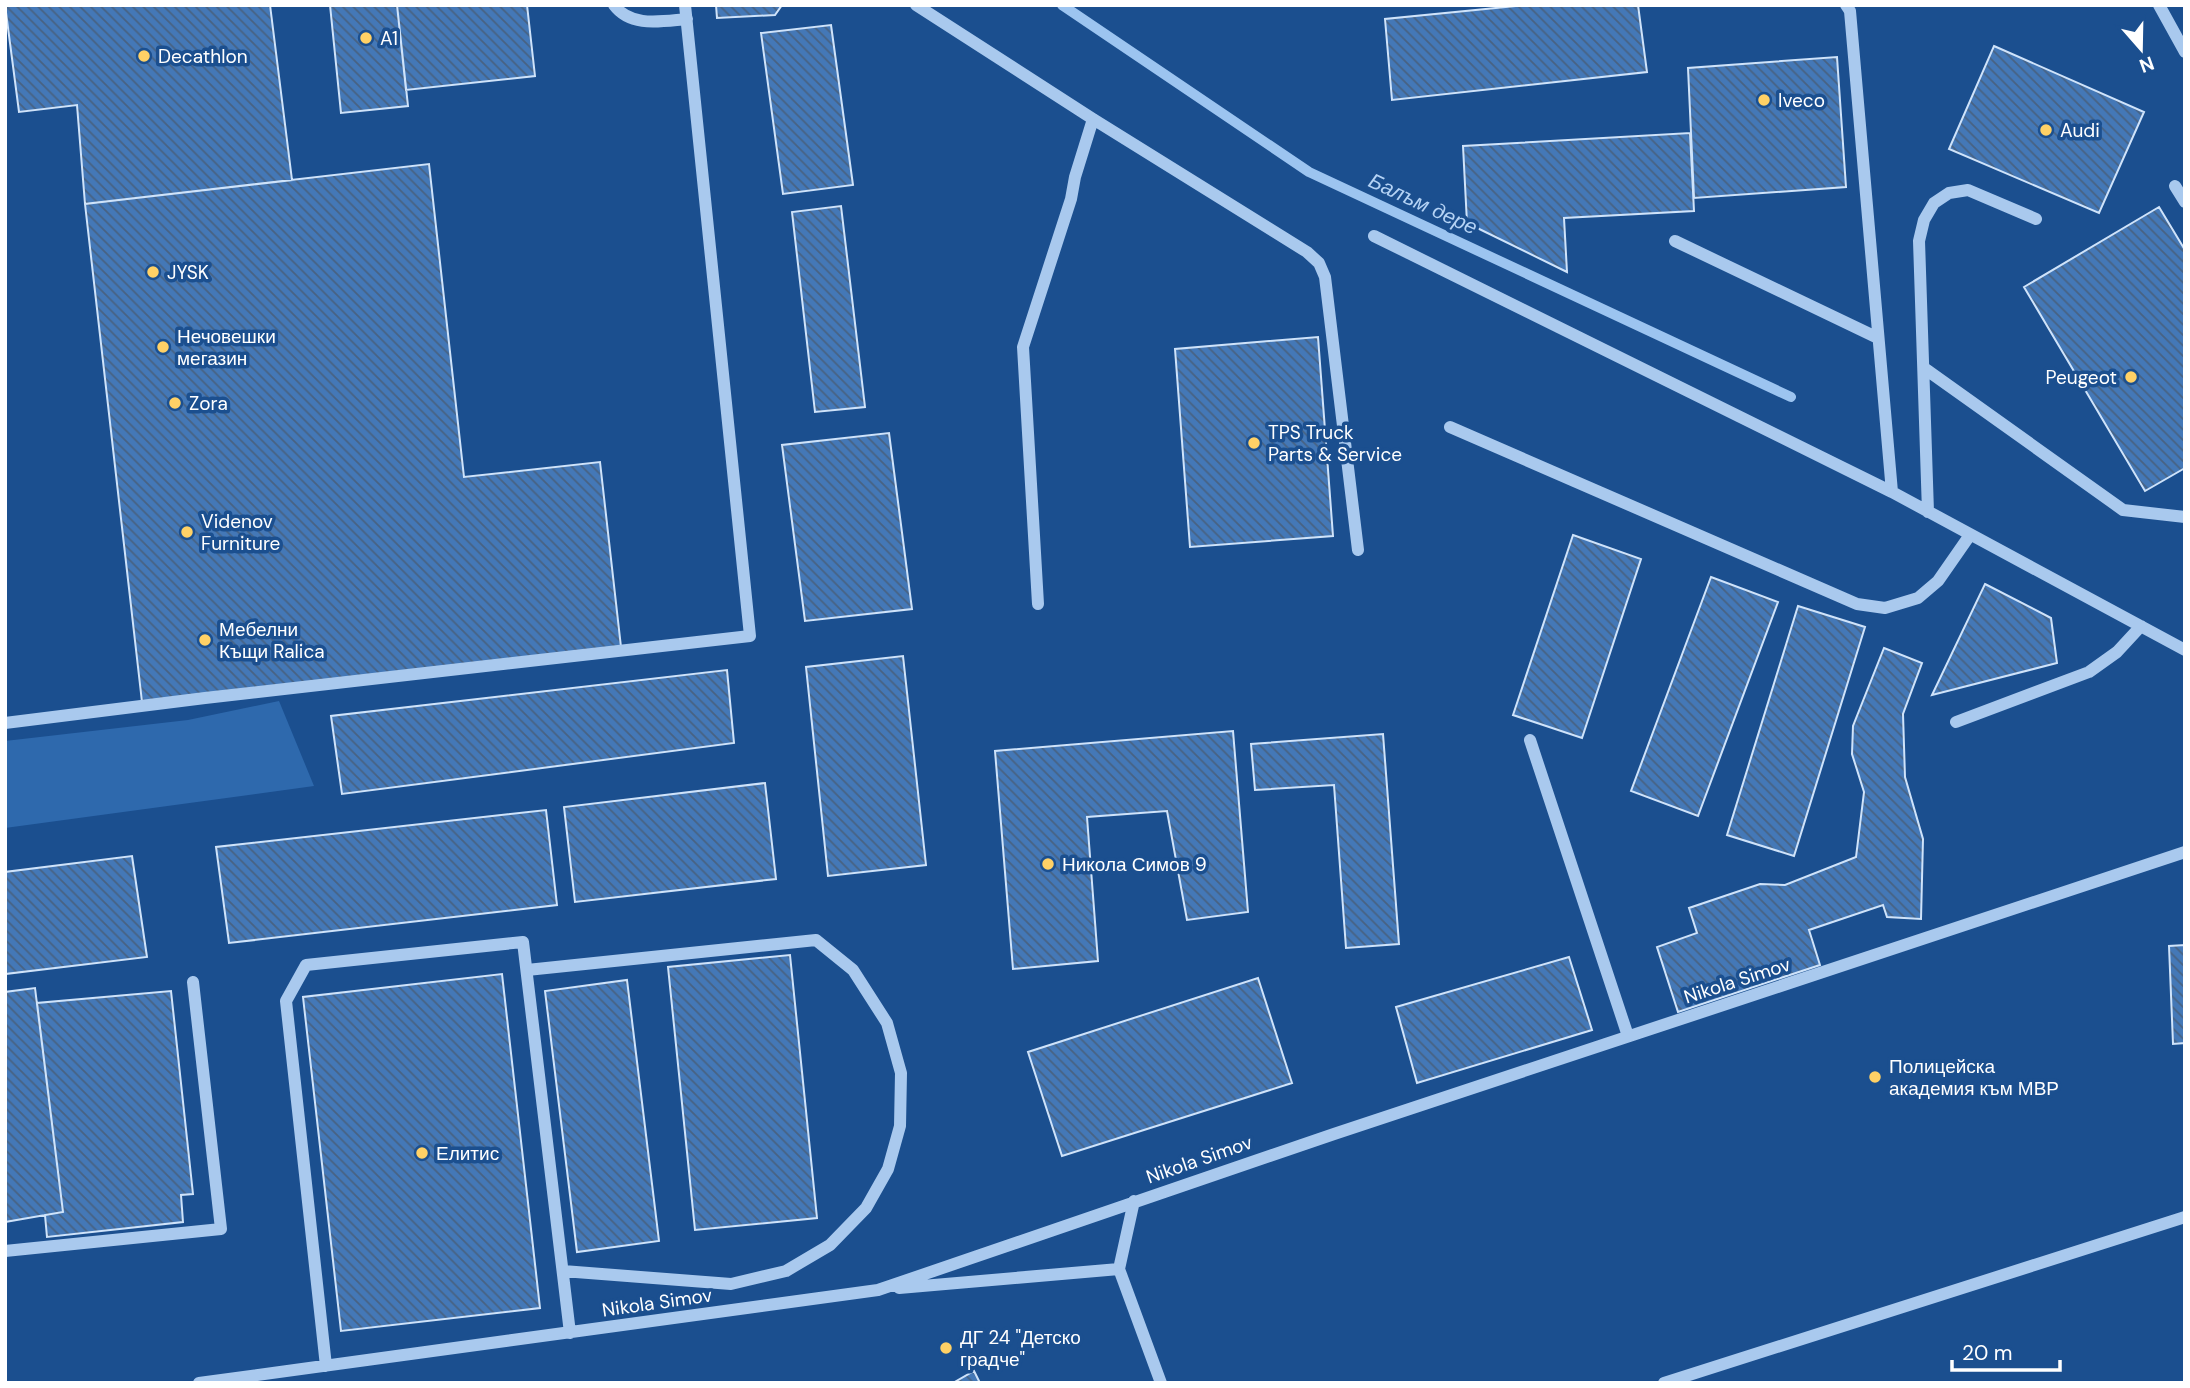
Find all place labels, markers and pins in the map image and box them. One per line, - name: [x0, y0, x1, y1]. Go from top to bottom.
- place label: A1: [380, 26, 398, 51]
- marker: A1: [358, 30, 374, 46]
- place label: Decathlon: [158, 44, 248, 69]
- marker: Decathlon: [136, 48, 152, 64]
- place label: Iveco: [1778, 88, 1825, 113]
- marker: Iveco: [1756, 92, 1772, 108]
- place label: Audi: [2060, 118, 2100, 143]
- marker: Audi: [2038, 122, 2054, 138]
- place label: JYSK: [167, 260, 209, 285]
- marker: JYSK: [145, 264, 161, 280]
- place label: Нечовешки мегазин: [177, 324, 276, 371]
- marker: Нечовешки мегазин: [155, 339, 171, 355]
- place label: Peugeot: [2046, 365, 2117, 390]
- marker: Peugeot: [2123, 369, 2139, 385]
- place label: Zora: [189, 391, 228, 416]
- marker: Zora: [167, 395, 183, 411]
- place label: TPS Truck Parts & Service: [1268, 420, 1402, 467]
- marker: TPS Truck Parts & Service: [1246, 435, 1262, 451]
- place label: Videnov Furniture: [201, 509, 280, 556]
- marker: Videnov Furniture: [179, 524, 195, 540]
- place label: Мебелни Къщи Ralica: [219, 617, 325, 664]
- marker: Мебелни Къщи Ralica: [197, 632, 213, 648]
- place label: Никола Симов 9: [1062, 852, 1207, 877]
- marker: Никола Симов 9: [1040, 856, 1056, 872]
- place label: Полицейска академия към МВР: [1889, 1054, 2059, 1101]
- marker: Полицейска академия към МВР: [1867, 1069, 1883, 1085]
- place label: Елитис: [436, 1141, 499, 1166]
- marker: Елитис: [414, 1145, 430, 1161]
- place label: ДГ 24 "Детско градче": [960, 1325, 1081, 1372]
- marker: ДГ 24 "Детско градче": [938, 1340, 954, 1356]

